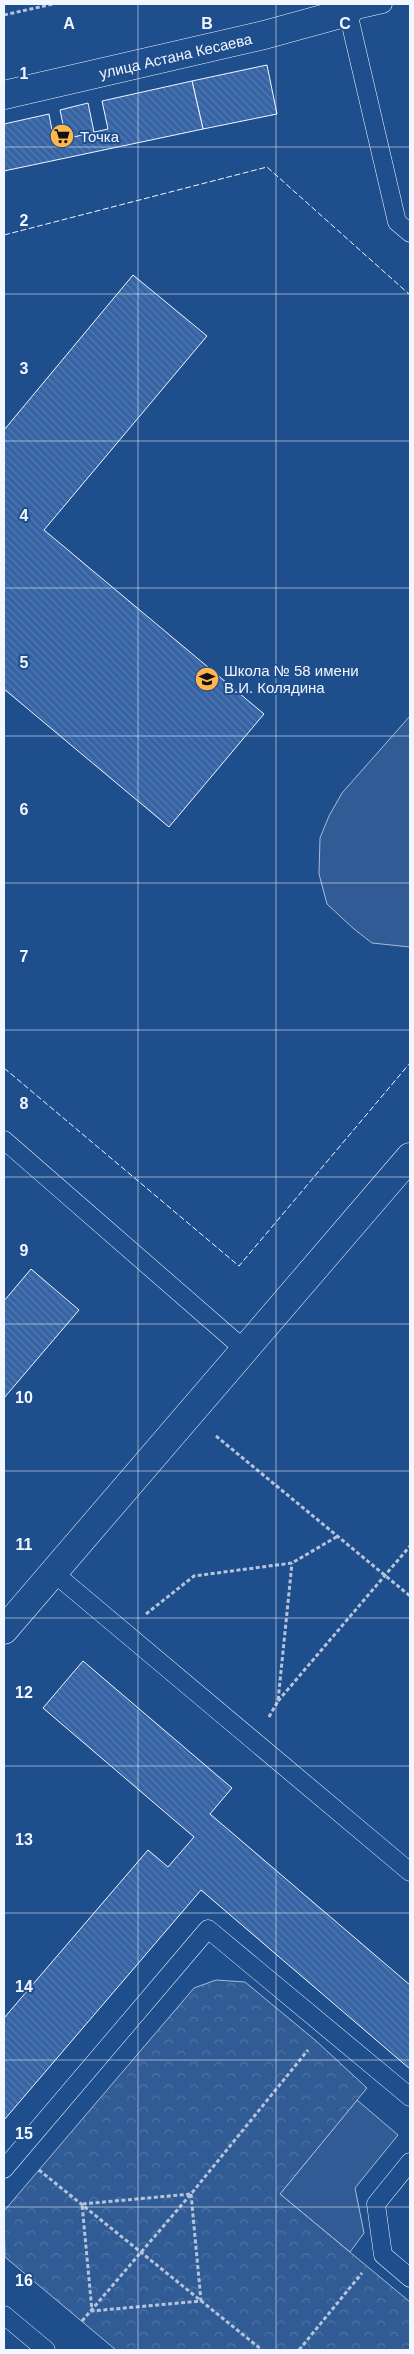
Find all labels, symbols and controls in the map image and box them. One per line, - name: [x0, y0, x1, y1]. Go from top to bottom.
- text: A: [63, 15, 75, 32]
- text: B: [201, 15, 213, 32]
- text: C: [339, 15, 351, 32]
- street label: улица Астана Кесаева: [97, 29, 254, 81]
- text: 1: [20, 65, 29, 82]
- supermarket icon: Точка: [49, 123, 75, 149]
- place label: Точка: [80, 128, 120, 145]
- text: 2: [20, 212, 29, 229]
- text: 3: [20, 360, 29, 377]
- text: 4: [20, 507, 29, 524]
- text: 5: [20, 654, 29, 671]
- place label: Школа № 58 имени В.И. Колядина: [224, 662, 359, 696]
- school or university icon: Школа № 58 имени В.И. Колядина: [194, 666, 220, 692]
- text: 6: [20, 801, 29, 818]
- text: 7: [20, 948, 29, 965]
- text: 8: [20, 1095, 29, 1112]
- text: 9: [20, 1242, 29, 1259]
- text: 10: [15, 1389, 33, 1406]
- text: 11: [16, 1536, 33, 1553]
- text: 12: [15, 1684, 33, 1701]
- text: 13: [15, 1831, 33, 1848]
- text: 14: [15, 1978, 33, 1995]
- text: 15: [15, 2125, 33, 2142]
- text: 16: [15, 2272, 33, 2289]

